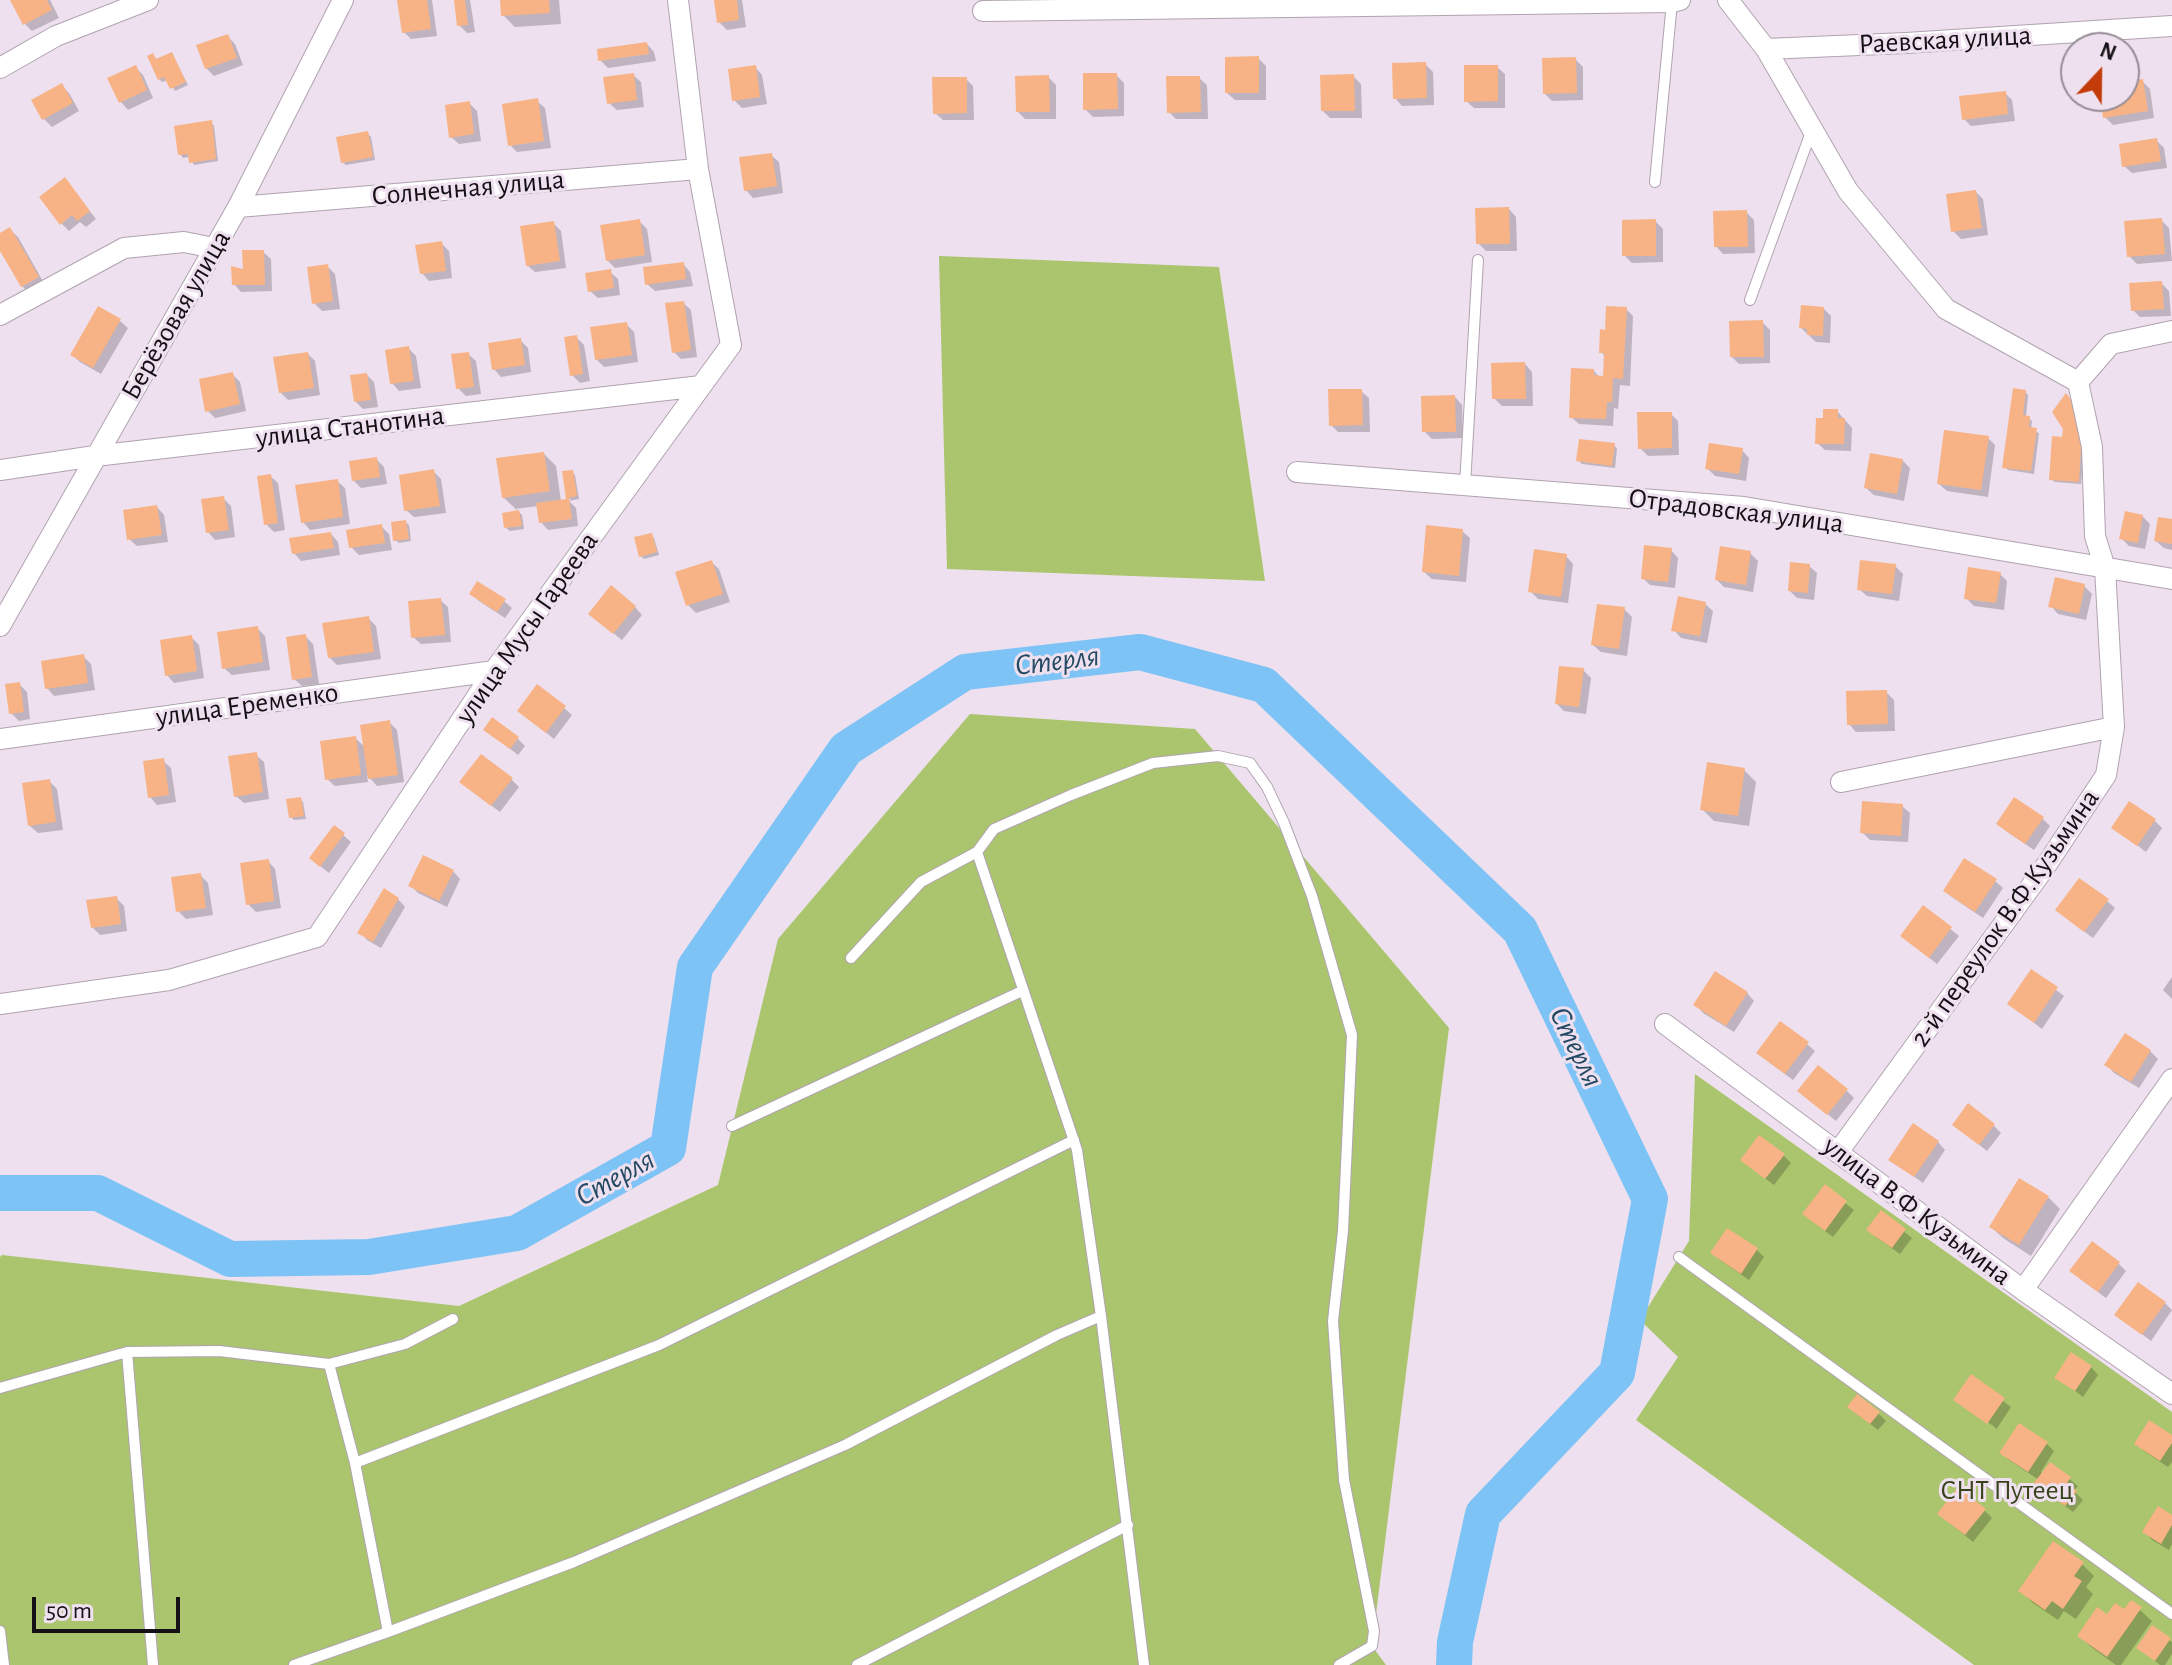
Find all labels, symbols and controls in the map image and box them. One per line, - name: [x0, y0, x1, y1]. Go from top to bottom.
- street label: Раевская улица: [1858, 19, 2032, 61]
- north arrow: [2060, 32, 2140, 112]
- text: N: [2097, 39, 2119, 65]
- street label: Солнечная улица: [370, 163, 566, 213]
- street label: Берёзовая улица: [114, 224, 238, 406]
- street label: улица Станотина: [254, 399, 446, 455]
- street label: Отрадовская улица: [1626, 481, 1846, 541]
- street label: улица Мусы Гареева: [448, 526, 606, 730]
- water label: Стерля: [1013, 638, 1101, 684]
- street label: улица Еременко: [154, 676, 340, 734]
- street label: 2-й переулок В.Ф.Кузьмина: [1903, 783, 2107, 1053]
- water label: Стерля: [1541, 1001, 1611, 1093]
- street label: улица В.Ф.Кузьмина: [1816, 1129, 2018, 1293]
- water label: Стерля: [569, 1142, 661, 1214]
- park label: СНТ Путеец: [1940, 1474, 2074, 1508]
- scale bar: [36, 1581, 184, 1631]
- text: 50 m: [46, 1599, 92, 1623]

